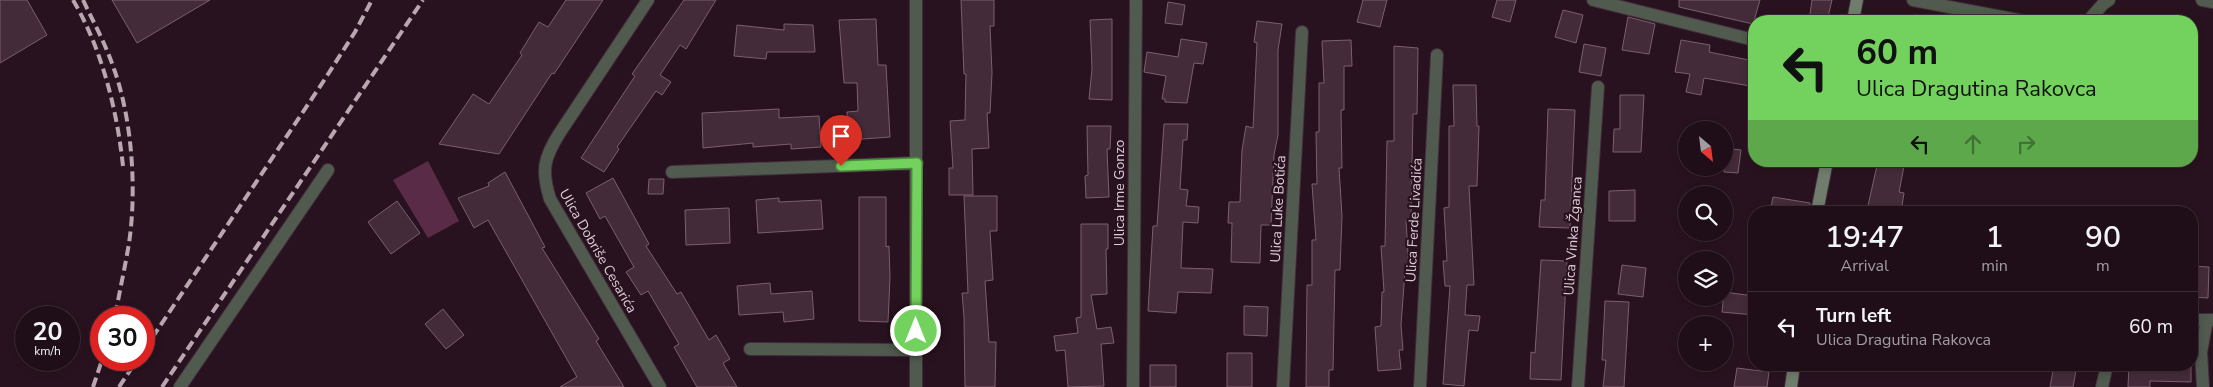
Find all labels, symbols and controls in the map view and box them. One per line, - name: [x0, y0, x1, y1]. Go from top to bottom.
- text: 60 m: [1856, 29, 1938, 76]
- icon: left: [1773, 35, 1838, 100]
- text: Ulica Dragutina Rakovca: [1856, 74, 2097, 104]
- pin: [820, 115, 862, 166]
- north arrow: [1678, 121, 1732, 176]
- map controls: [1678, 121, 1733, 371]
- icon: arrive: [827, 122, 855, 150]
- icon: left: [1906, 130, 1934, 158]
- icon: ahead: [1959, 130, 1987, 158]
- icon: right: [2012, 130, 2040, 158]
- street label: Ulica Irme Gonzo: [1110, 139, 1129, 246]
- street label: Ulica Luke Botića: [1266, 155, 1290, 263]
- street label: Ulica Ferde Livadića: [1401, 157, 1427, 283]
- street label: Ulica Vinka Žganca: [1559, 176, 1587, 296]
- street label: Ulica Dobriše Cesarića: [555, 186, 641, 316]
- button: search: [1678, 186, 1733, 241]
- text: 19:47: [1825, 217, 1904, 258]
- text: 1: [1986, 217, 2004, 258]
- text: 90: [2085, 217, 2121, 258]
- button: layers: [1678, 251, 1733, 306]
- text: Arrival: [1841, 255, 1889, 277]
- text: min: [1981, 255, 2008, 277]
- text: m: [2096, 255, 2110, 277]
- text: Turn left: [1816, 303, 1891, 329]
- position arrow: [889, 304, 941, 356]
- speed limit sign: 30: [90, 306, 155, 371]
- icon: left: [1773, 313, 1801, 341]
- text: 60 m: [2129, 314, 2173, 340]
- text: 20: [32, 315, 63, 349]
- button: +: [1678, 316, 1733, 371]
- text: Ulica Dragutina Rakovca: [1816, 329, 1991, 351]
- text: km/h: [34, 343, 61, 359]

